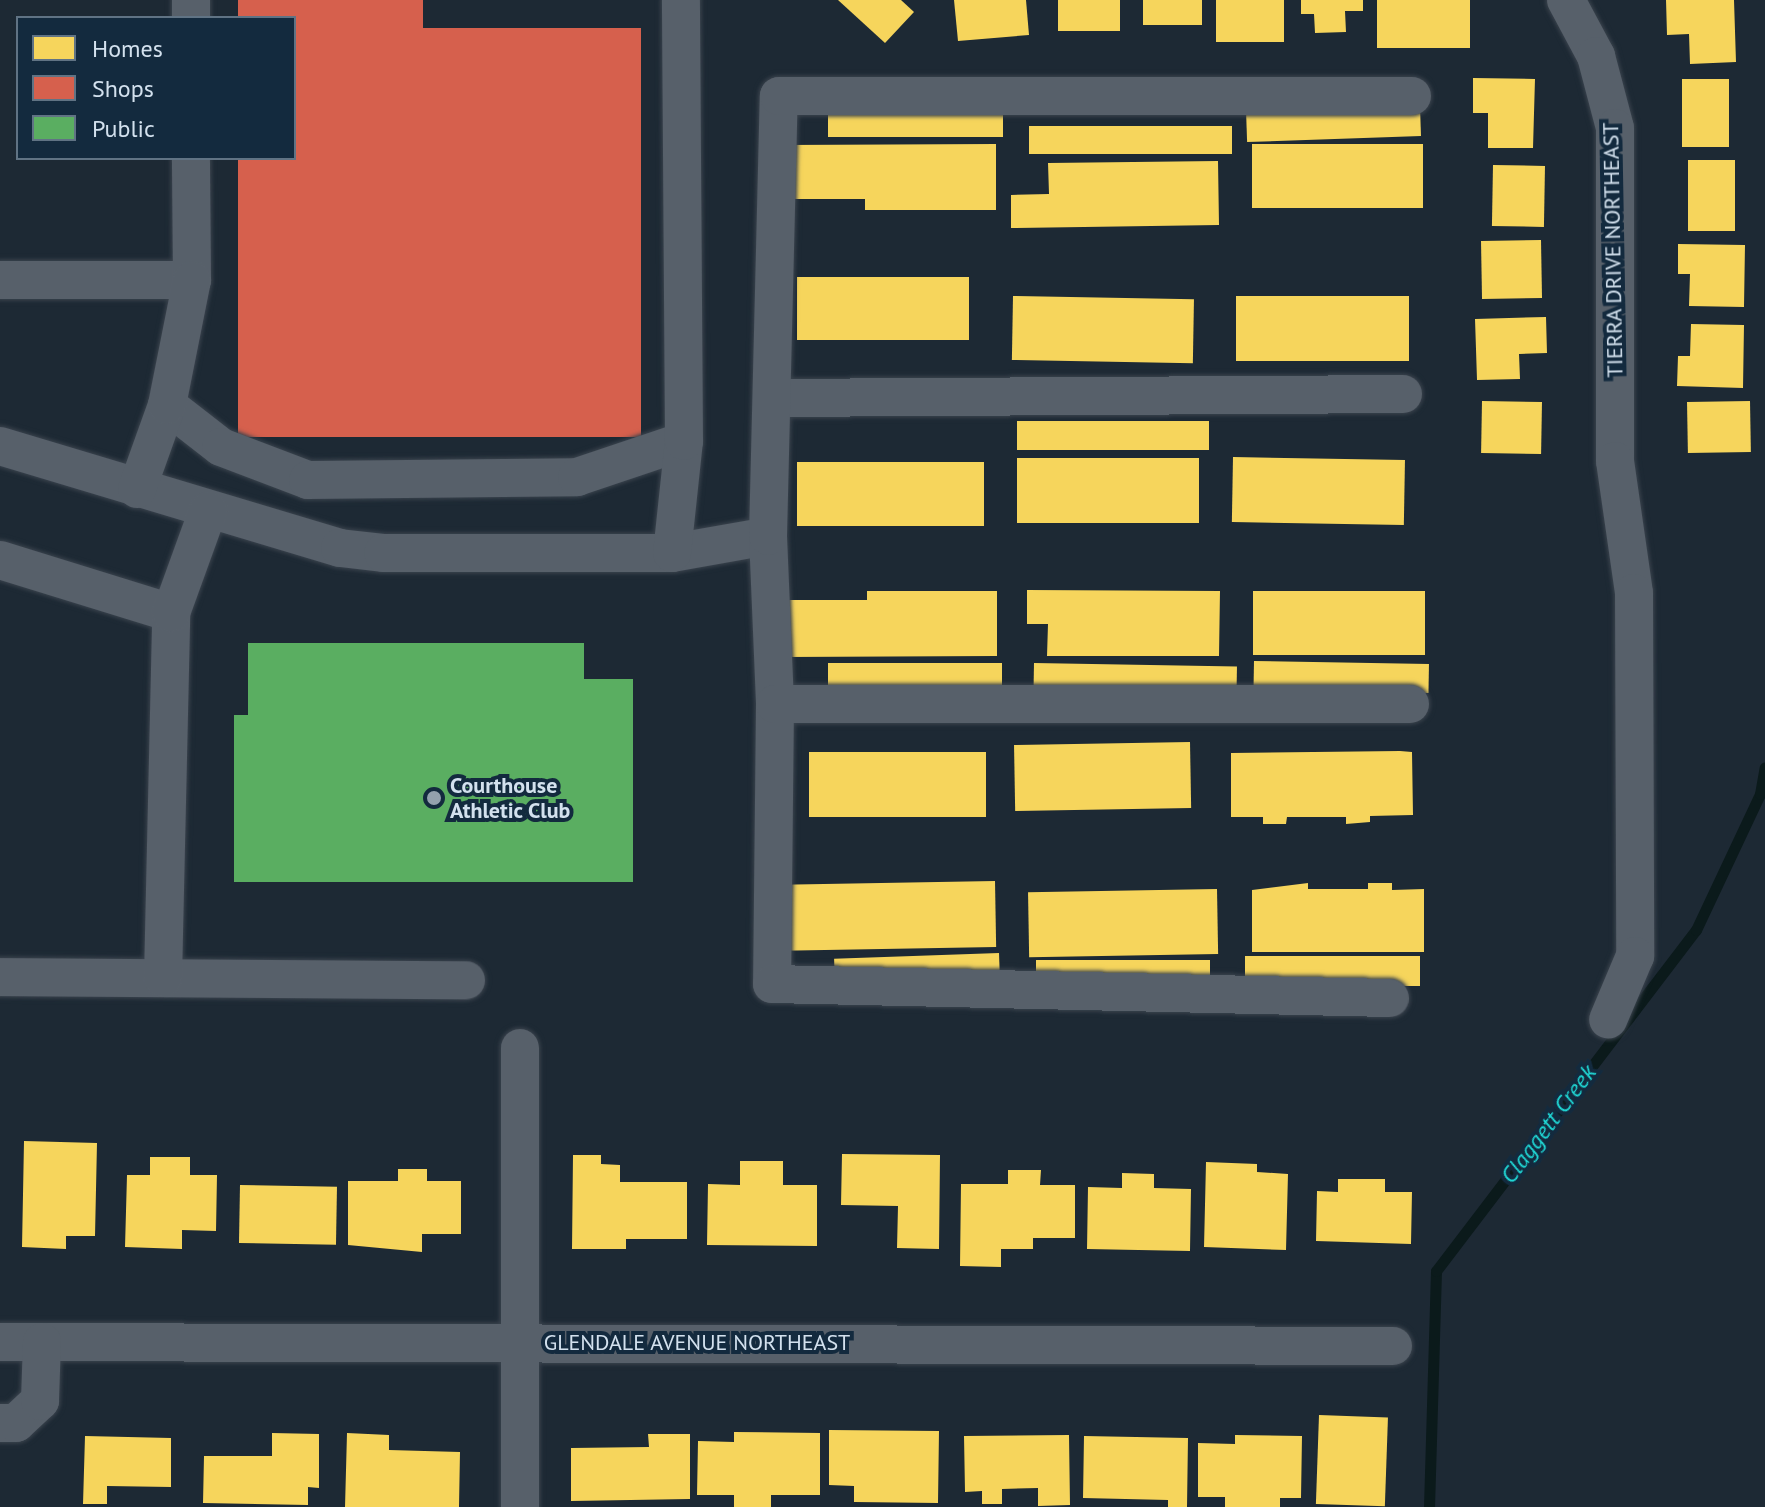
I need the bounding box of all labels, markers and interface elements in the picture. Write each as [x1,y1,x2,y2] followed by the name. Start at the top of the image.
[16,16,296,160] legend
[92,33,163,64] text: Homes
[92,73,154,104] text: Shops
[92,113,155,144] text: Public
[1598,122,1628,378] street label: TIERRA DRIVE NORTHEAST
[450,772,571,824] place label: Courthouse Athletic Club
[425,789,443,807] marker: Courthouse Athletic Club
[1494,1059,1602,1189] water label: Claggett Creek
[543,1330,851,1356] street label: GLENDALE AVENUE NORTHEAST

